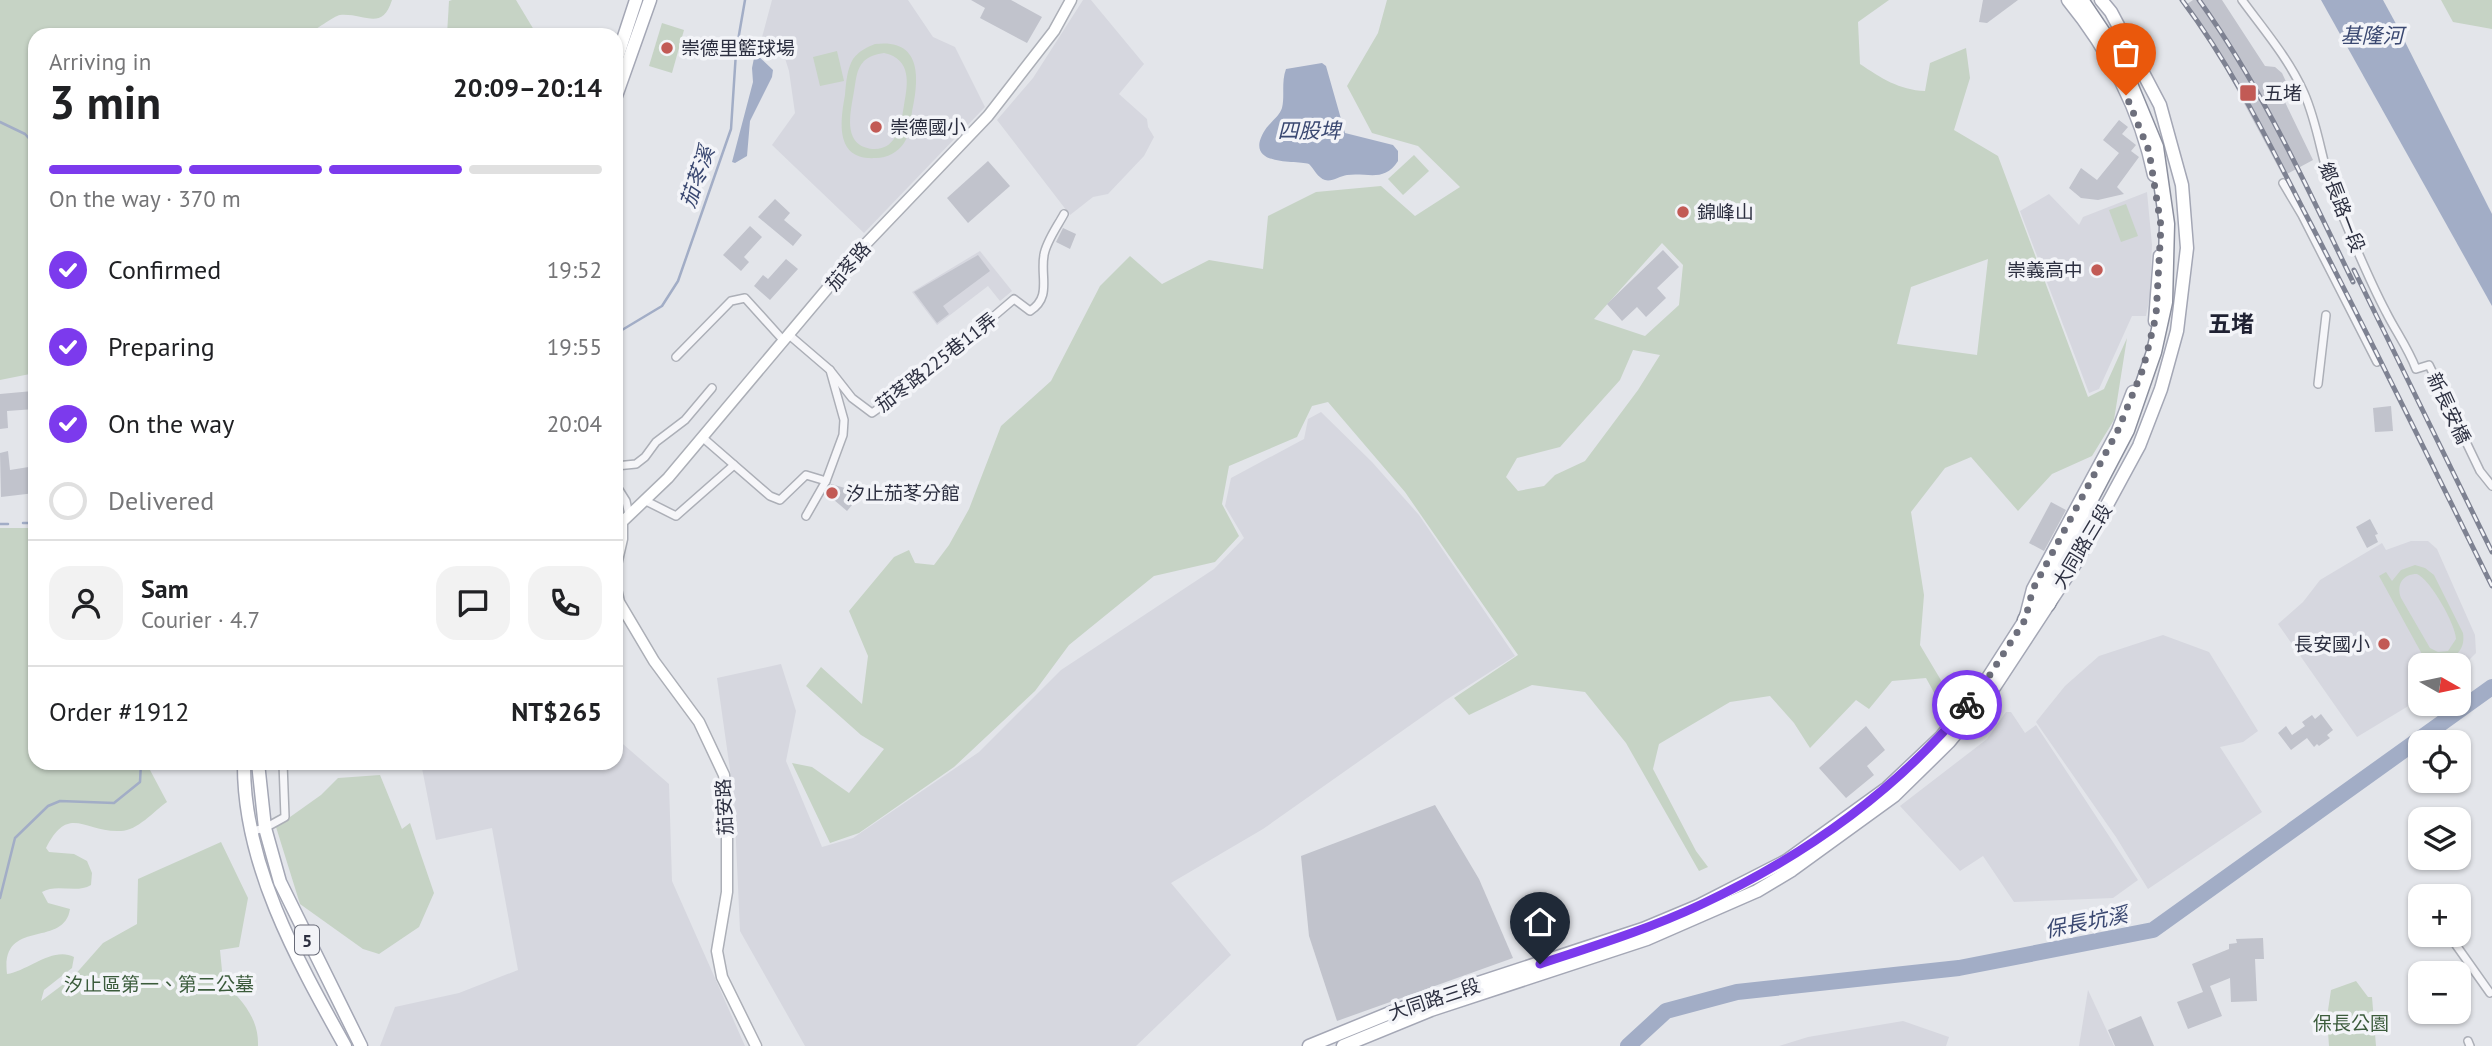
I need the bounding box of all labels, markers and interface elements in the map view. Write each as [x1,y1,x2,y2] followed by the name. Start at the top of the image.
[2341,22,2407,49] water label: 基隆河
[2096,23,2156,95] pin
[2107,34,2145,72] icon: bag
[681,36,795,60] place label: 崇德里籃球場
[659,40,675,56] marker: 崇德里籃球場
[49,47,151,76] text: Arriving in
[453,71,602,104] text: 20:09–20:14
[49,72,161,132] text: 3 min
[2264,81,2302,105] place label: 五堵
[2238,83,2258,103] marker: 五堵
[890,115,966,139] place label: 崇德國小
[1278,117,1343,144] water label: 四股埤
[868,119,884,135] marker: 崇德國小
[674,140,721,211] water label: 茄苳溪
[2314,158,2370,256] street label: 鄉長路一段
[49,184,241,213] text: On the way · 370 m
[1697,200,1754,224] place label: 錦峰山
[1675,204,1691,220] marker: 錦峰山
[820,236,876,296] street label: 茄苳路
[49,251,87,289] icon: check
[108,253,221,286] text: Confirmed
[547,255,602,284] text: 19:52
[2007,258,2083,282] place label: 崇義高中
[2089,262,2105,278] marker: 崇義高中
[871,307,1001,417] street label: 茄苳路225巷11弄
[2208,309,2254,338] district label: 五堵
[49,328,87,366] icon: check
[108,330,215,363] text: Preparing
[547,332,602,361] text: 19:55
[2422,368,2476,448] street label: 新長安橋
[49,405,87,443] icon: check
[108,407,234,440] text: On the way
[547,409,602,438] text: 20:04
[846,481,960,505] place label: 汐止茄苳分館
[108,484,214,517] text: Delivered
[824,485,840,501] marker: 汐止茄苳分館
[2047,499,2117,593] street label: 大同路三段
[49,566,123,640] button: person
[436,566,510,640] button: chat
[528,566,602,640] button: phone
[141,572,189,605] text: Sam
[141,605,260,634] text: Courier · 4.7
[2294,632,2370,656] place label: 長安國小
[2376,636,2392,652] marker: 長安國小
[2408,653,2471,716] north arrow
[2408,653,2471,1024] map controls
[1932,670,2002,740] courier
[1948,686,1986,724] icon: bike
[49,695,189,728] text: Order #1912
[511,695,602,728] text: NT$265
[2408,730,2471,793] button: locate
[711,778,737,836] street label: 茄安路
[2408,807,2471,870] button: layers
[2408,884,2471,947] button: +
[1510,892,1570,964] pin
[2042,900,2133,943] water label: 保長坑溪
[1521,903,1559,941] icon: home
[295,925,319,954] road number: 5
[2408,961,2471,1024] button: −
[64,972,254,996] park label: 汐止區第一、第二公墓
[1385,973,1483,1025] street label: 大同路三段
[2313,1011,2389,1035] park label: 保長公園

